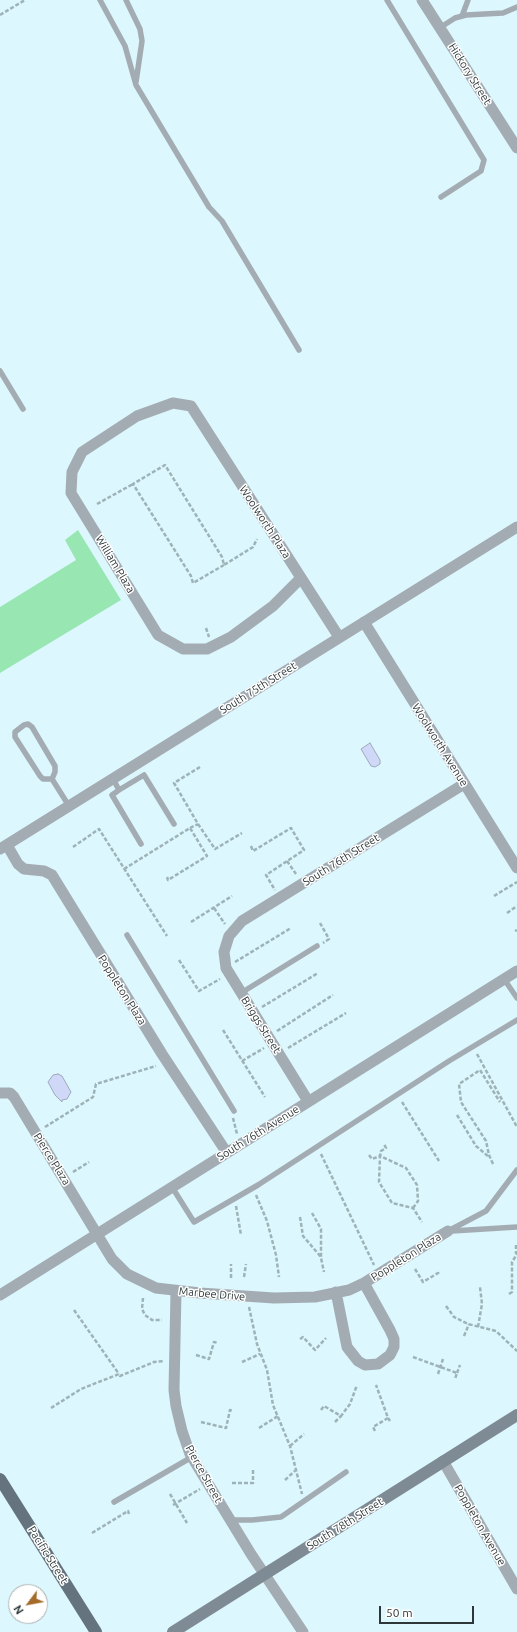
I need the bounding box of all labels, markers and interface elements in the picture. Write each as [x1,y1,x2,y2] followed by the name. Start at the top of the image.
[446,41,494,107] street label: Hickory Street
[237,483,293,561] street label: Woolworth Plaza
[93,533,137,595] street label: William Plaza
[217,659,299,717] street label: South 75th Street
[409,701,471,789] street label: Woolworth Avenue
[300,831,382,889] street label: South 76th Street
[95,953,149,1027] street label: Poppleton Plaza
[238,994,284,1056] street label: Briggs Street
[215,1102,301,1164] street label: South 76th Avenue
[31,1130,73,1188] street label: Pierce Plaza
[369,1230,443,1284] street label: Poppleton Plaza
[178,1285,246,1303] street label: Marbee Drive
[183,1443,225,1505] street label: Pierce Street
[451,1482,509,1568] street label: Poppleton Avenue
[304,1495,386,1553] street label: South 78th Street
[25,1524,71,1586] street label: Pacific Street
[8,1584,48,1624] north arrow
[381,1598,476,1624] scale bar
[11,1603,26,1616] text: N
[386,1606,413,1619] text: 50 m

